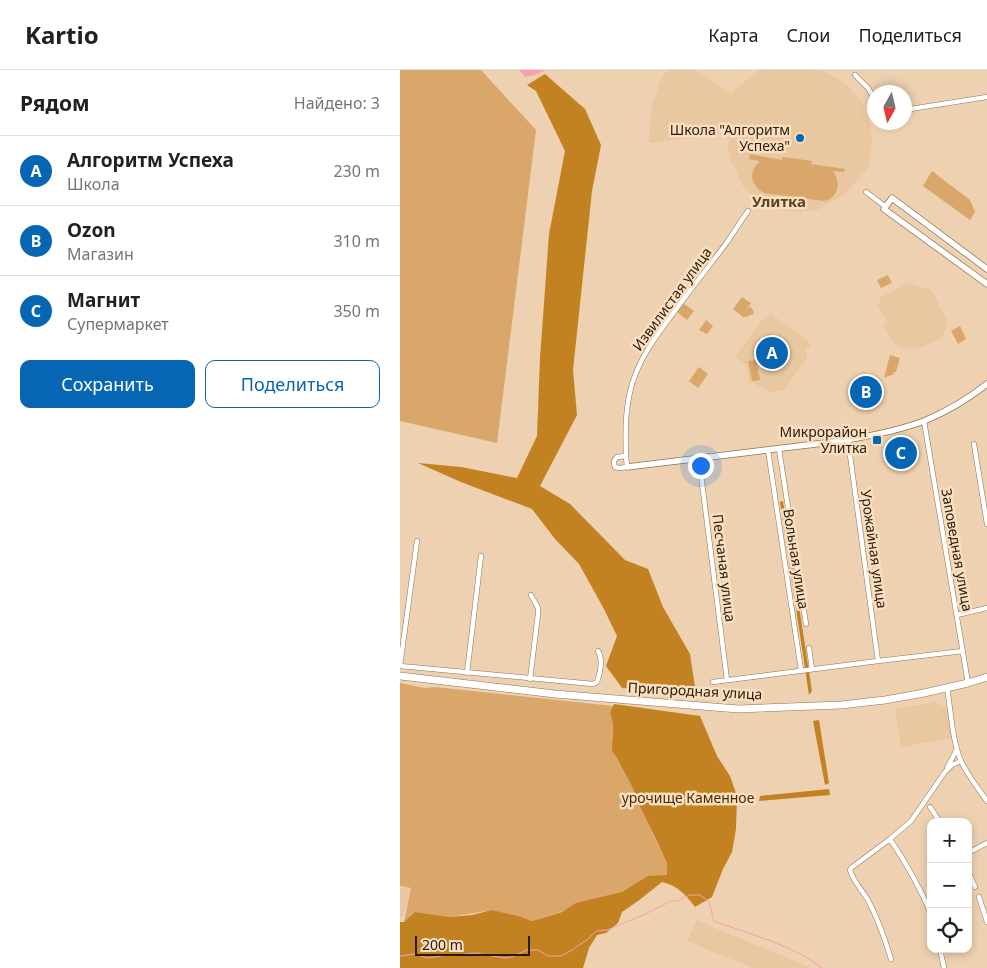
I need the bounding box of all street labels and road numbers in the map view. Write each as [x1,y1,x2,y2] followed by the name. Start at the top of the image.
[628,243,716,354] street label: Извилистая улица
[937,487,978,613] street label: Заповедная улица
[857,488,892,609] street label: Урожайная улица
[779,508,814,610] street label: Вольная улица
[708,513,741,623] street label: Песчаная улица
[627,677,763,704] street label: Пригородная улица

